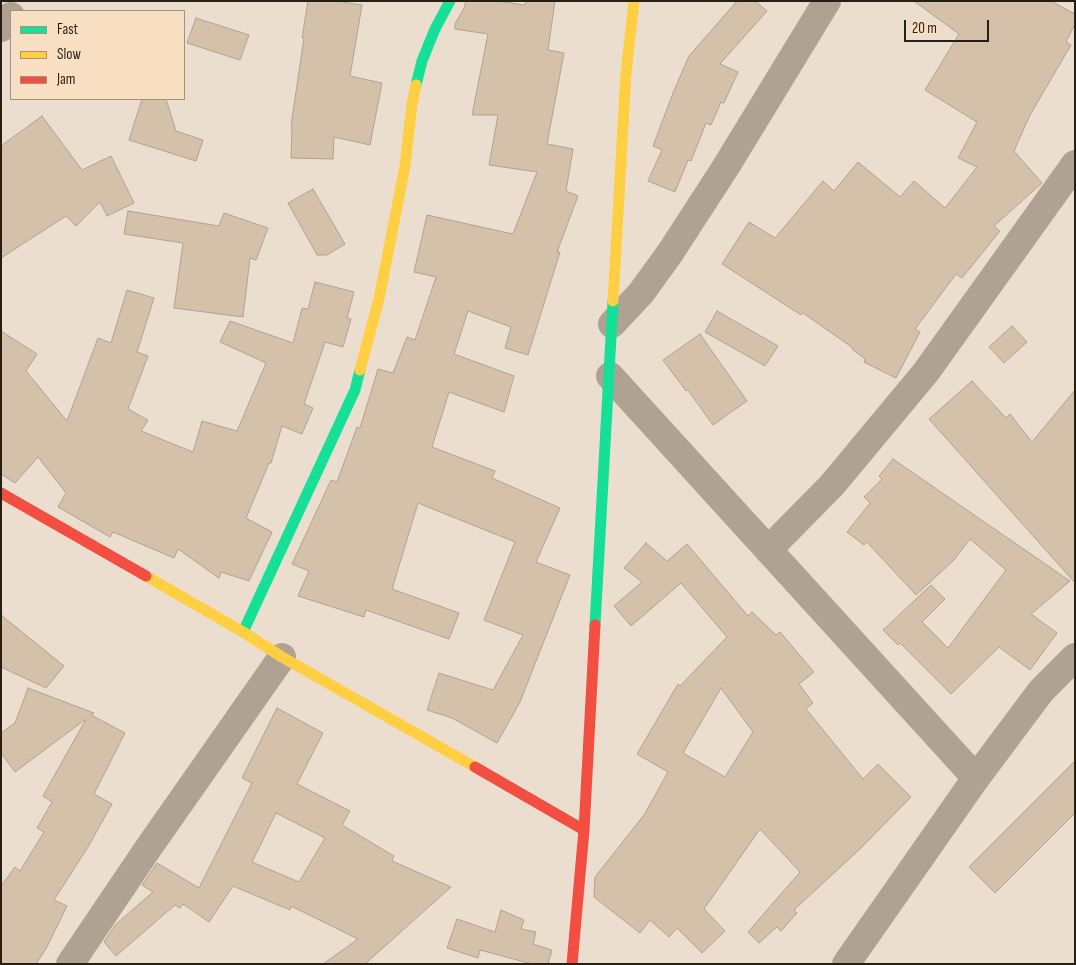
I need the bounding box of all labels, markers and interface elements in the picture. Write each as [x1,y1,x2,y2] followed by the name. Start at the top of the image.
[10,10,185,100] legend
[906,10,991,42] scale bar
[912,19,937,38] text: 20 m
[57,20,78,39] text: Fast
[57,45,81,64] text: Slow
[57,70,75,89] text: Jam

